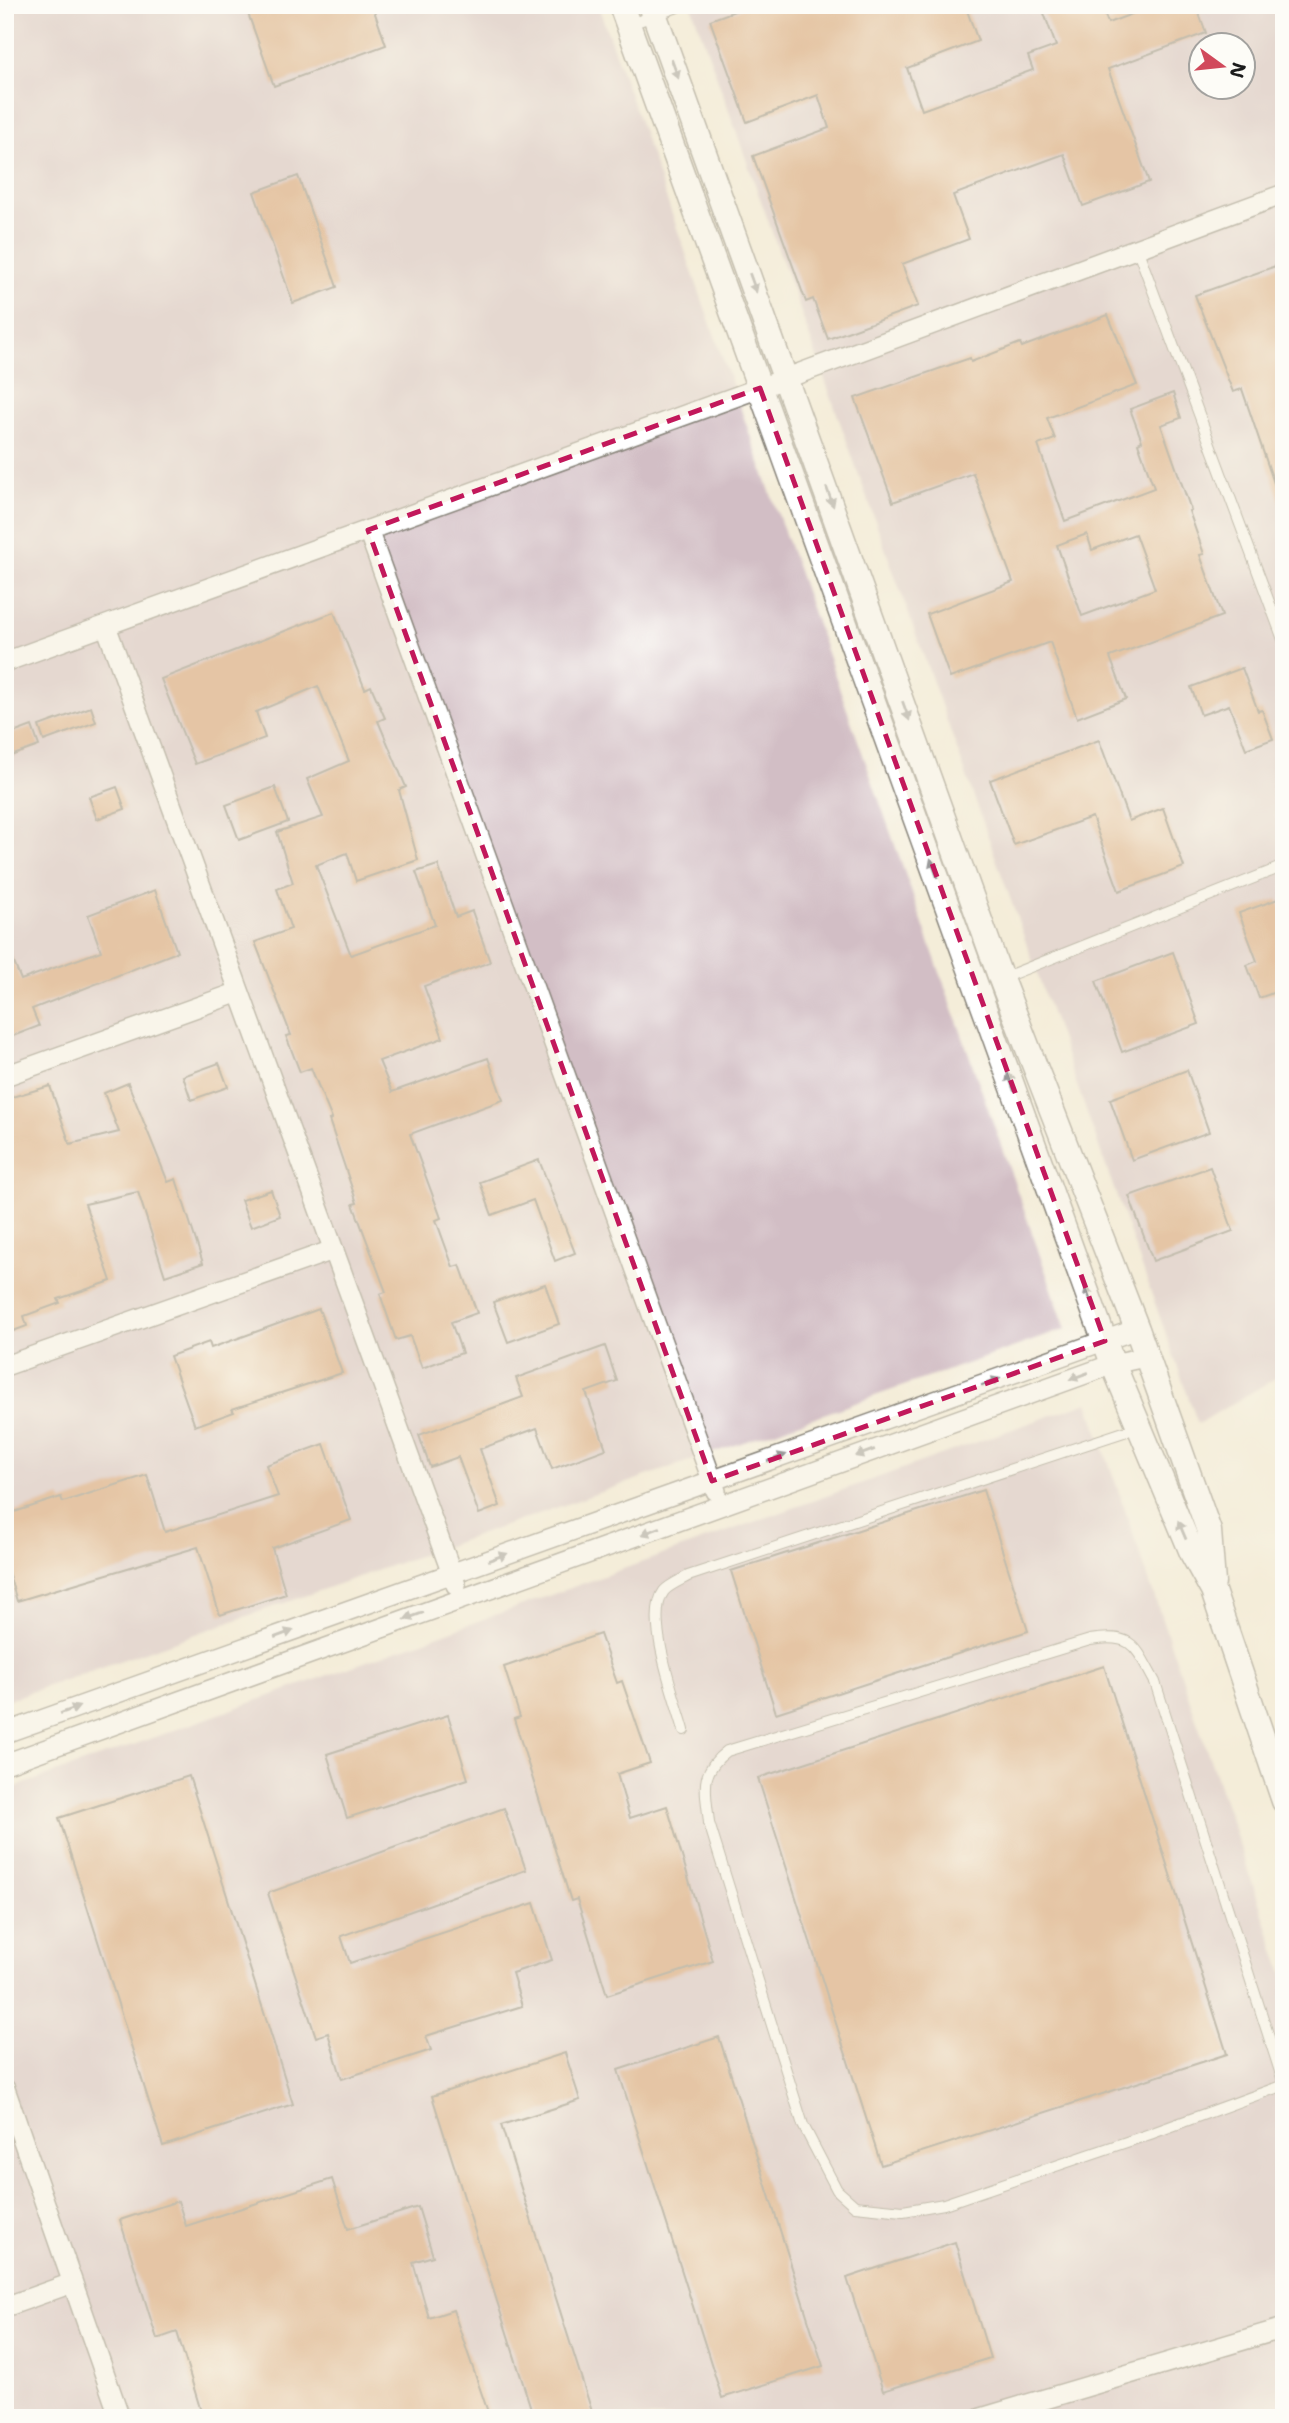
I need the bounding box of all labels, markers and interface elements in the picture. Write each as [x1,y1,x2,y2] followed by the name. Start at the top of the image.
[1188,32,1258,102] north arrow
[670,59,681,80] one-way arrow
[1224,60,1252,81] text: N
[748,272,759,293] one-way arrow
[824,487,835,508] one-way arrow
[901,701,912,722] one-way arrow
[928,858,939,879] one-way arrow
[1005,1072,1016,1093] one-way arrow
[1083,1285,1094,1306] one-way arrow
[1069,1371,1090,1382] one-way arrow
[981,1376,1002,1387] one-way arrow
[855,1448,876,1459] one-way arrow
[766,1452,787,1463] one-way arrow
[1176,1520,1188,1540] one-way arrow
[641,1525,662,1536] one-way arrow
[488,1551,509,1562] one-way arrow
[404,1611,425,1622] one-way arrow
[273,1628,294,1639] one-way arrow
[59,1704,80,1715] one-way arrow

